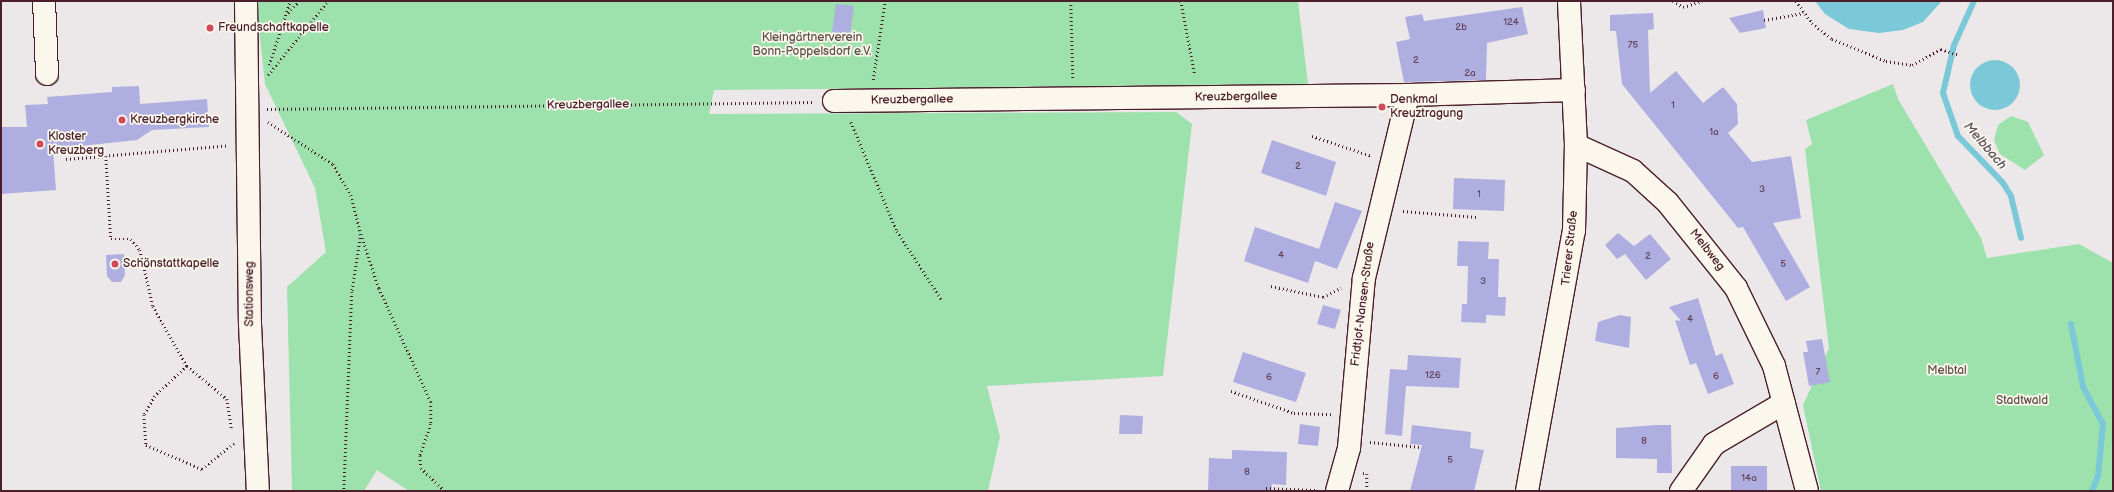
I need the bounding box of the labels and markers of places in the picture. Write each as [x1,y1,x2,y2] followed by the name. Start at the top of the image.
[218,21,329,35] place label: Freundschaftkapelle
[205,23,215,33] marker: Freundschaftkapelle
[1390,93,1463,121] place label: Denkmal Kreuztragung
[1377,102,1387,112] marker: Denkmal Kreuztragung
[130,113,219,127] place label: Kreuzbergkirche
[117,115,127,125] marker: Kreuzbergkirche
[48,130,104,158] place label: Kloster Kreuzberg
[35,139,45,149] marker: Kloster Kreuzberg
[123,257,219,271] place label: Schönstattkapelle
[110,259,120,269] marker: Schönstattkapelle

